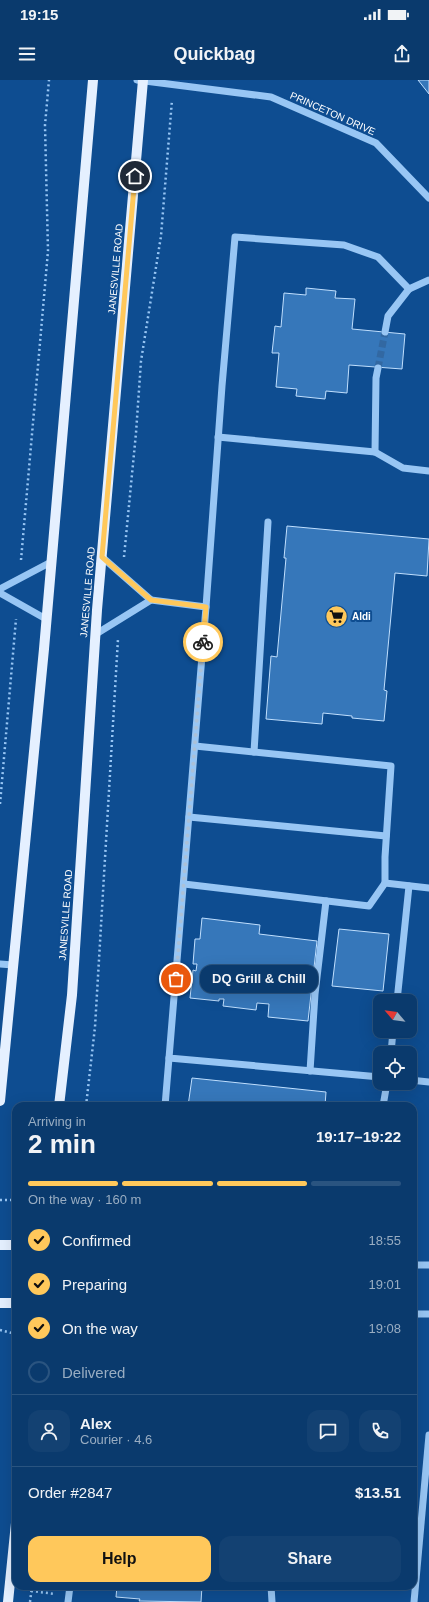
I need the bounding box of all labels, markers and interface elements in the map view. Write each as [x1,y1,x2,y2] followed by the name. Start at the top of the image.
[20,6,58,23] text: 19:15
[16,43,38,65] icon: menu
[391,43,413,65] icon: share
[173,44,256,64] text: Quickbag
[289,90,377,137] street label: PRINCETON DRIVE
[118,159,152,193] pin
[124,165,146,187] icon: home
[106,223,125,315] street label: JANESVILLE ROAD
[78,546,97,638] street label: JANESVILLE ROAD
[323,603,349,629] supermarket icon: Aldi
[352,611,371,622] place label: Aldi
[183,622,223,662] courier
[192,631,214,653] icon: bike
[57,869,74,961] street label: JANESVILLE ROAD
[159,962,193,996] pin
[200,965,318,993] callout: DQ Grill & Chill
[165,968,187,990] icon: bag
[212,971,306,986] text: DQ Grill & Chill
[373,994,417,1038] north arrow
[373,994,417,1090] map controls
[373,1046,417,1090] button: locate
[28,1114,86,1129] text: Arriving in
[316,1128,401,1145] text: 19:17–19:22
[28,1129,96,1159] text: 2 min
[28,1192,141,1207] text: On the way · 160 m
[28,1229,50,1251] icon: check
[62,1232,131,1249] text: Confirmed
[368,1233,401,1248] text: 18:55
[28,1273,50,1295] icon: check
[62,1276,127,1293] text: Preparing
[368,1277,401,1292] text: 19:01
[28,1317,50,1339] icon: check
[62,1320,138,1337] text: On the way
[368,1321,401,1336] text: 19:08
[62,1364,125,1381] text: Delivered
[28,1410,70,1452] button: person
[307,1410,349,1452] button: chat
[359,1410,401,1452] button: phone
[80,1415,112,1432] text: Alex
[80,1432,152,1447] text: Courier · 4.6
[28,1484,112,1501] text: Order #2847
[355,1484,401,1501] text: $13.51
[28,1536,211,1582] button: Help
[219,1536,401,1582] button: Share

